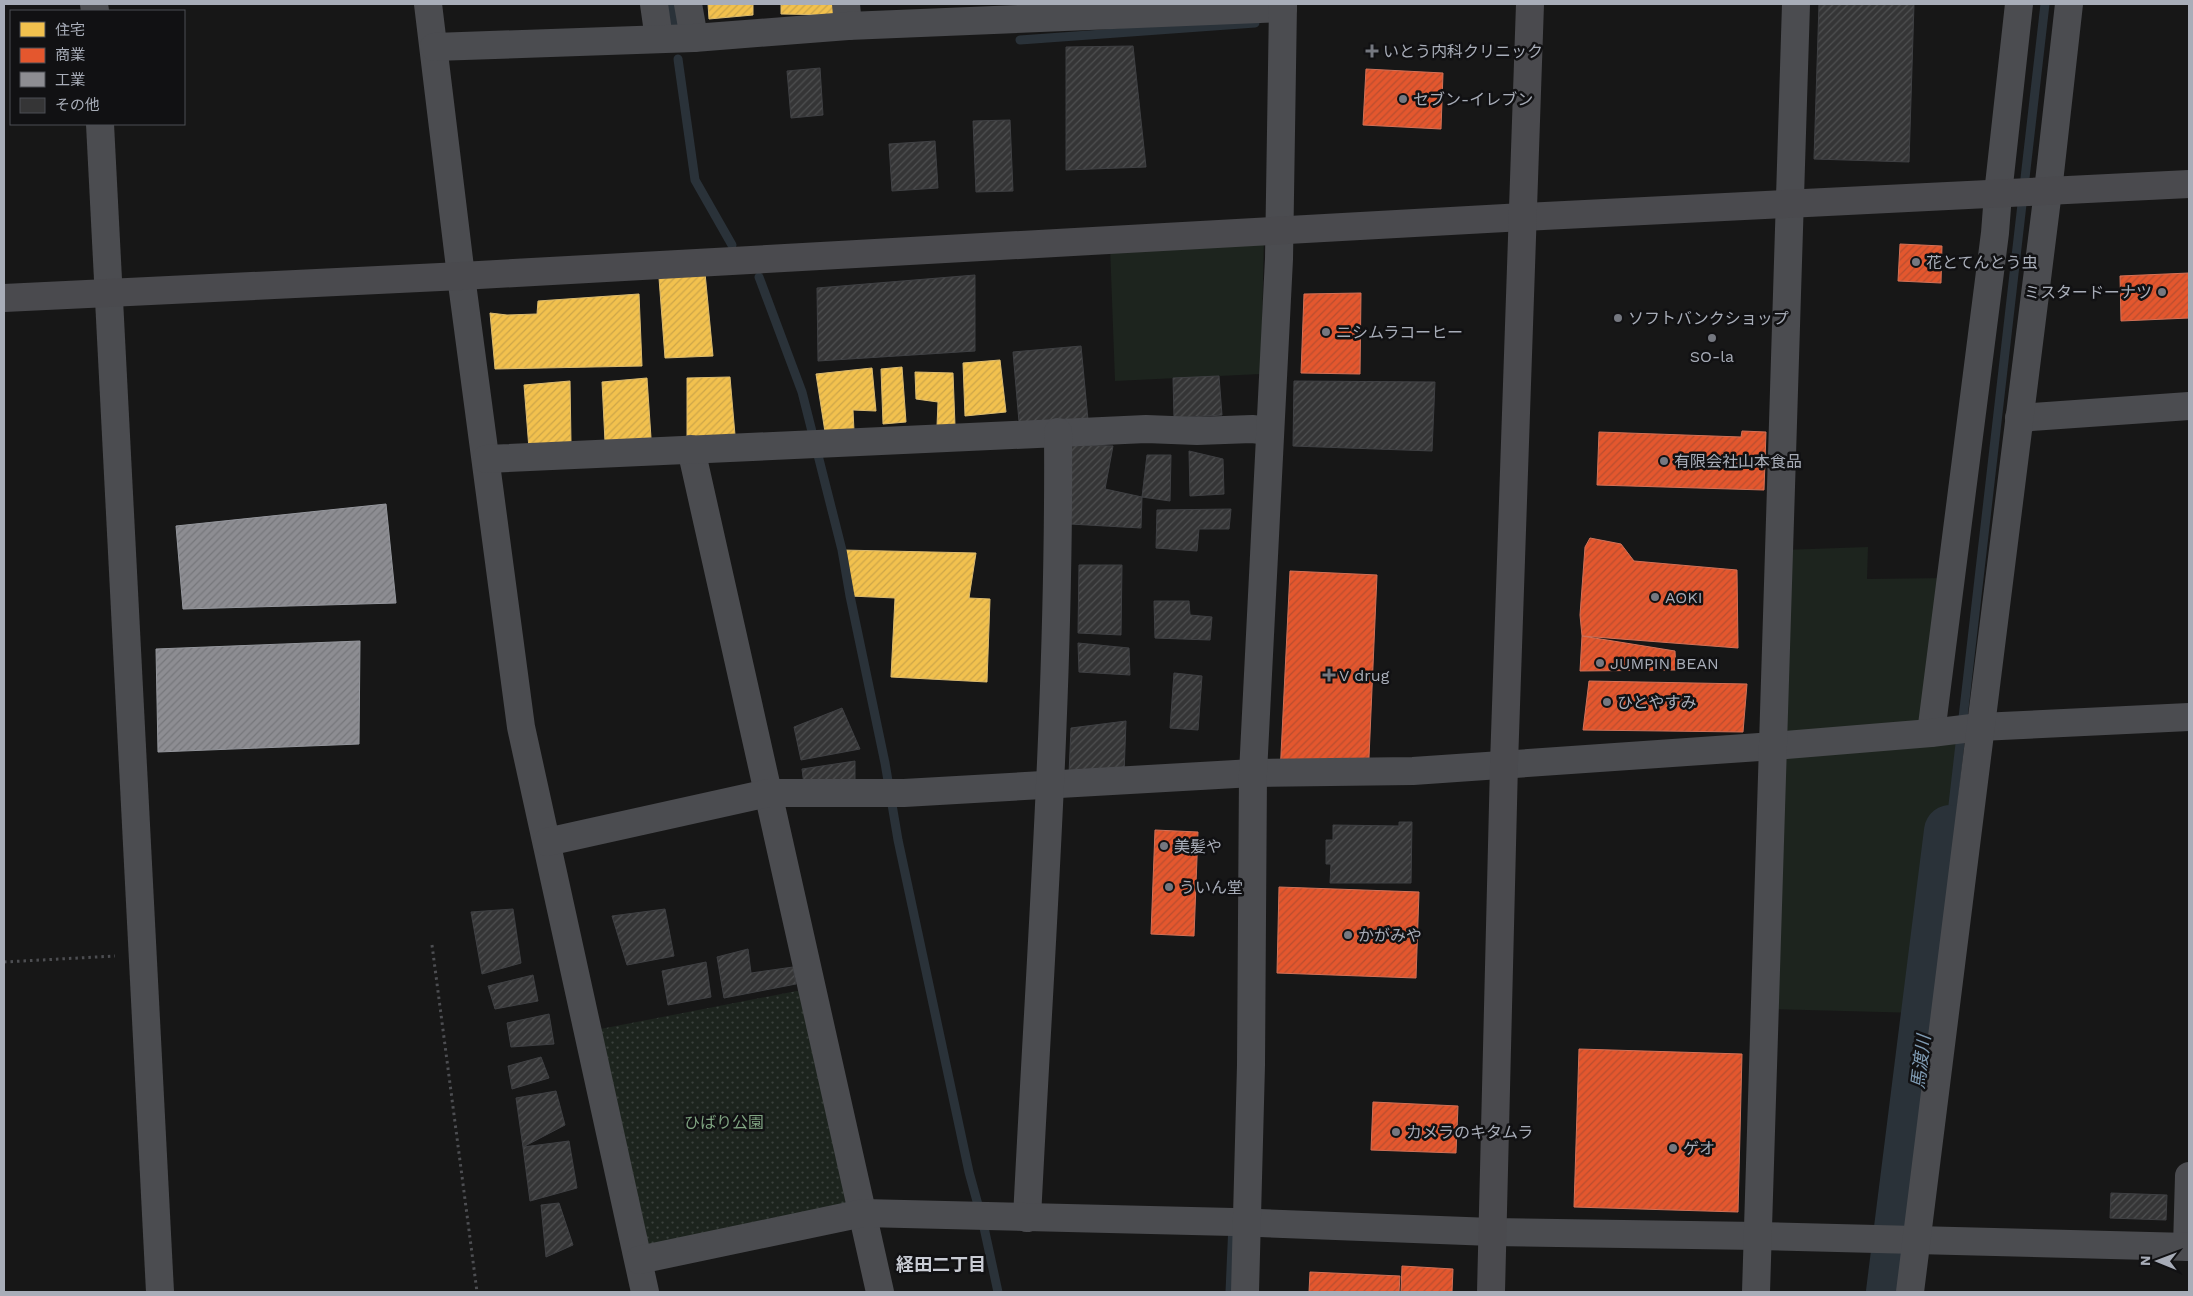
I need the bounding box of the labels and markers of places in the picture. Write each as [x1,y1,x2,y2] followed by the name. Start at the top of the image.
[1383,42,1543,61] place label: いとう内科クリニック
[1365,44,1379,58] marker: いとう内科クリニック
[1413,90,1533,109] place label: セブン-イレブン
[1397,93,1409,105] marker: セブン-イレブン
[1926,253,2038,272] place label: 花とてんとう虫
[1910,256,1922,268] marker: 花とてんとう虫
[2024,283,2152,302] place label: ミスタードーナツ
[2156,286,2168,298] marker: ミスタードーナツ
[1628,309,1789,328] place label: ソフトバンクショップ
[1612,312,1624,324] marker: ソフトバンクショップ
[1336,323,1463,342] place label: ニシムラコーヒー
[1320,326,1332,338] marker: ニシムラコーヒー
[1706,332,1718,344] marker: SO-la
[1690,347,1734,366] place label: SO-la
[1674,452,1802,471] place label: 有限会社山本食品
[1658,455,1670,467] marker: 有限会社山本食品
[1665,588,1702,607] place label: AOKI
[1649,591,1661,603] marker: AOKI
[1610,654,1719,673] place label: JUMPIN BEAN
[1594,657,1606,669] marker: JUMPIN BEAN
[1339,666,1390,685] place label: V drug
[1323,669,1335,681] marker: V drug
[1617,693,1697,712] place label: ひとやすみ
[1601,696,1613,708] marker: ひとやすみ
[1174,837,1222,856] place label: 美髪や
[1158,840,1170,852] marker: 美髪や
[1179,878,1243,897] place label: ういん堂
[1163,881,1175,893] marker: ういん堂
[1358,926,1422,945] place label: かがみや
[1342,929,1354,941] marker: かがみや
[1406,1123,1533,1142] place label: カメラのキタムラ
[1390,1126,1402,1138] marker: カメラのキタムラ
[1683,1139,1715,1158] place label: ゲオ
[1667,1142,1679,1154] marker: ゲオ

